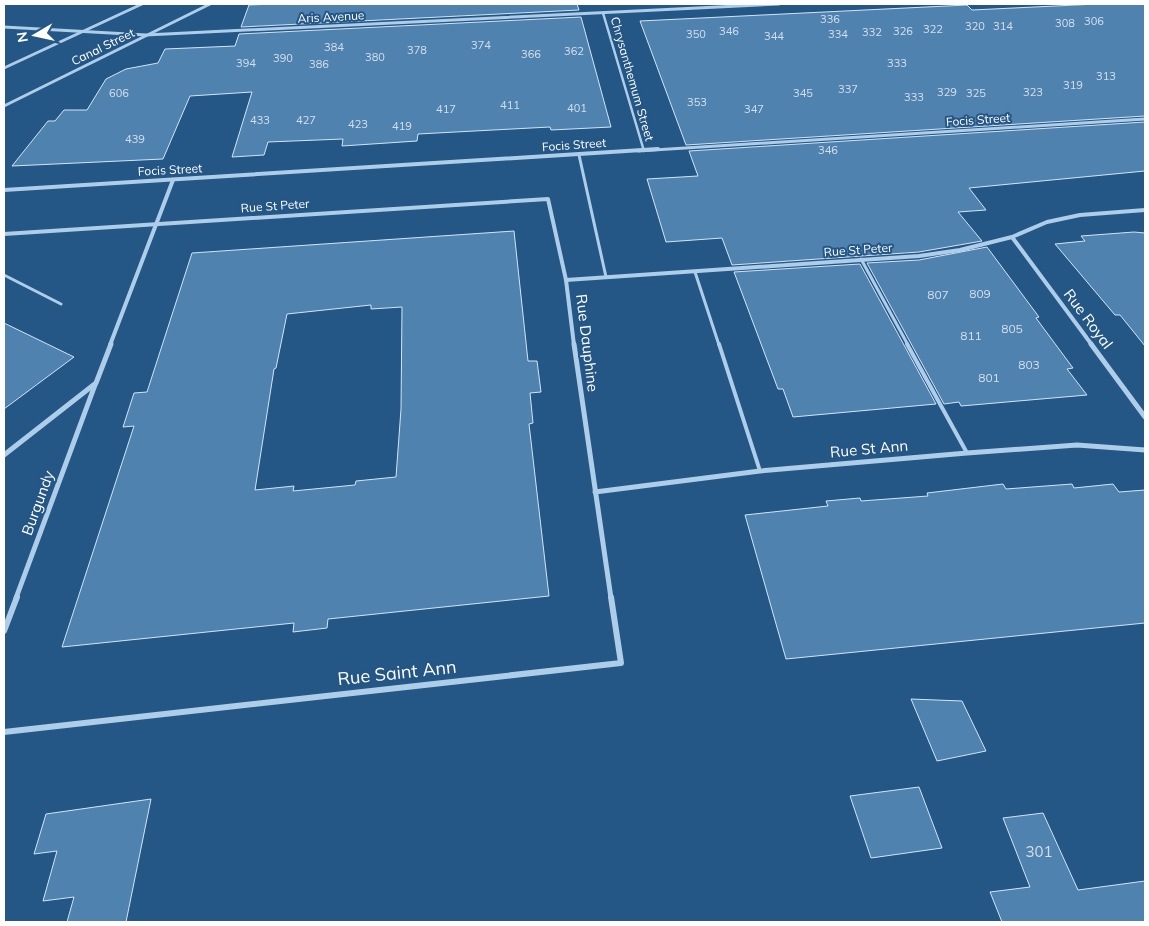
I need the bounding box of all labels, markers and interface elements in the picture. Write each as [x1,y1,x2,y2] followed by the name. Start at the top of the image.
[297,7,365,26] street label: Aris Avenue
[10,10,60,60] north arrow
[820,12,840,26] house number: 336
[1084,14,1104,28] house number: 306
[608,15,657,143] street label: Chrysanthemum Street
[1055,16,1075,30] house number: 308
[965,19,985,33] house number: 320
[993,19,1013,33] house number: 314
[923,22,943,36] house number: 322
[719,24,739,38] house number: 346
[893,24,913,38] house number: 326
[69,25,137,68] street label: Canal Street
[862,25,882,39] house number: 332
[686,27,706,41] house number: 350
[828,27,848,41] house number: 334
[764,29,784,43] house number: 344
[12,30,32,44] text: N
[471,38,491,52] house number: 374
[324,40,344,54] house number: 384
[407,43,427,57] house number: 378
[564,44,584,58] house number: 362
[521,47,541,61] house number: 366
[365,50,385,64] house number: 380
[273,51,293,65] house number: 390
[236,56,256,70] house number: 394
[887,56,907,70] house number: 333
[309,57,329,71] house number: 386
[1096,69,1116,83] house number: 313
[1063,78,1083,92] house number: 319
[838,82,858,96] house number: 337
[937,85,957,99] house number: 329
[1023,85,1043,99] house number: 323
[109,86,129,100] house number: 606
[793,86,813,100] house number: 345
[966,86,986,100] house number: 325
[904,90,924,104] house number: 333
[687,95,707,109] house number: 353
[500,98,520,112] house number: 411
[567,101,587,115] house number: 401
[436,102,456,116] house number: 417
[744,102,764,116] house number: 347
[945,110,1011,129] street label: Focis Street
[250,113,270,127] house number: 433
[296,113,316,127] house number: 427
[348,117,368,131] house number: 423
[392,119,412,133] house number: 419
[125,132,145,146] house number: 439
[541,135,607,154] street label: Focis Street
[818,143,838,157] house number: 346
[137,160,203,179] street label: Focis Street
[240,196,310,215] street label: Rue St Peter
[823,240,893,259] street label: Rue St Peter
[1060,285,1117,352] street label: Rue Royal
[969,286,991,301] house number: 809
[927,287,949,302] house number: 807
[572,293,603,393] street label: Rue Dauphine
[1001,321,1023,336] house number: 805
[960,328,982,343] house number: 811
[1018,357,1040,372] house number: 803
[978,370,1000,385] house number: 801
[829,436,909,461] street label: Rue St Ann
[17,468,58,538] street label: Burgundy
[336,655,458,690] street label: Rue Saint Ann
[1025,842,1053,861] house number: 301

